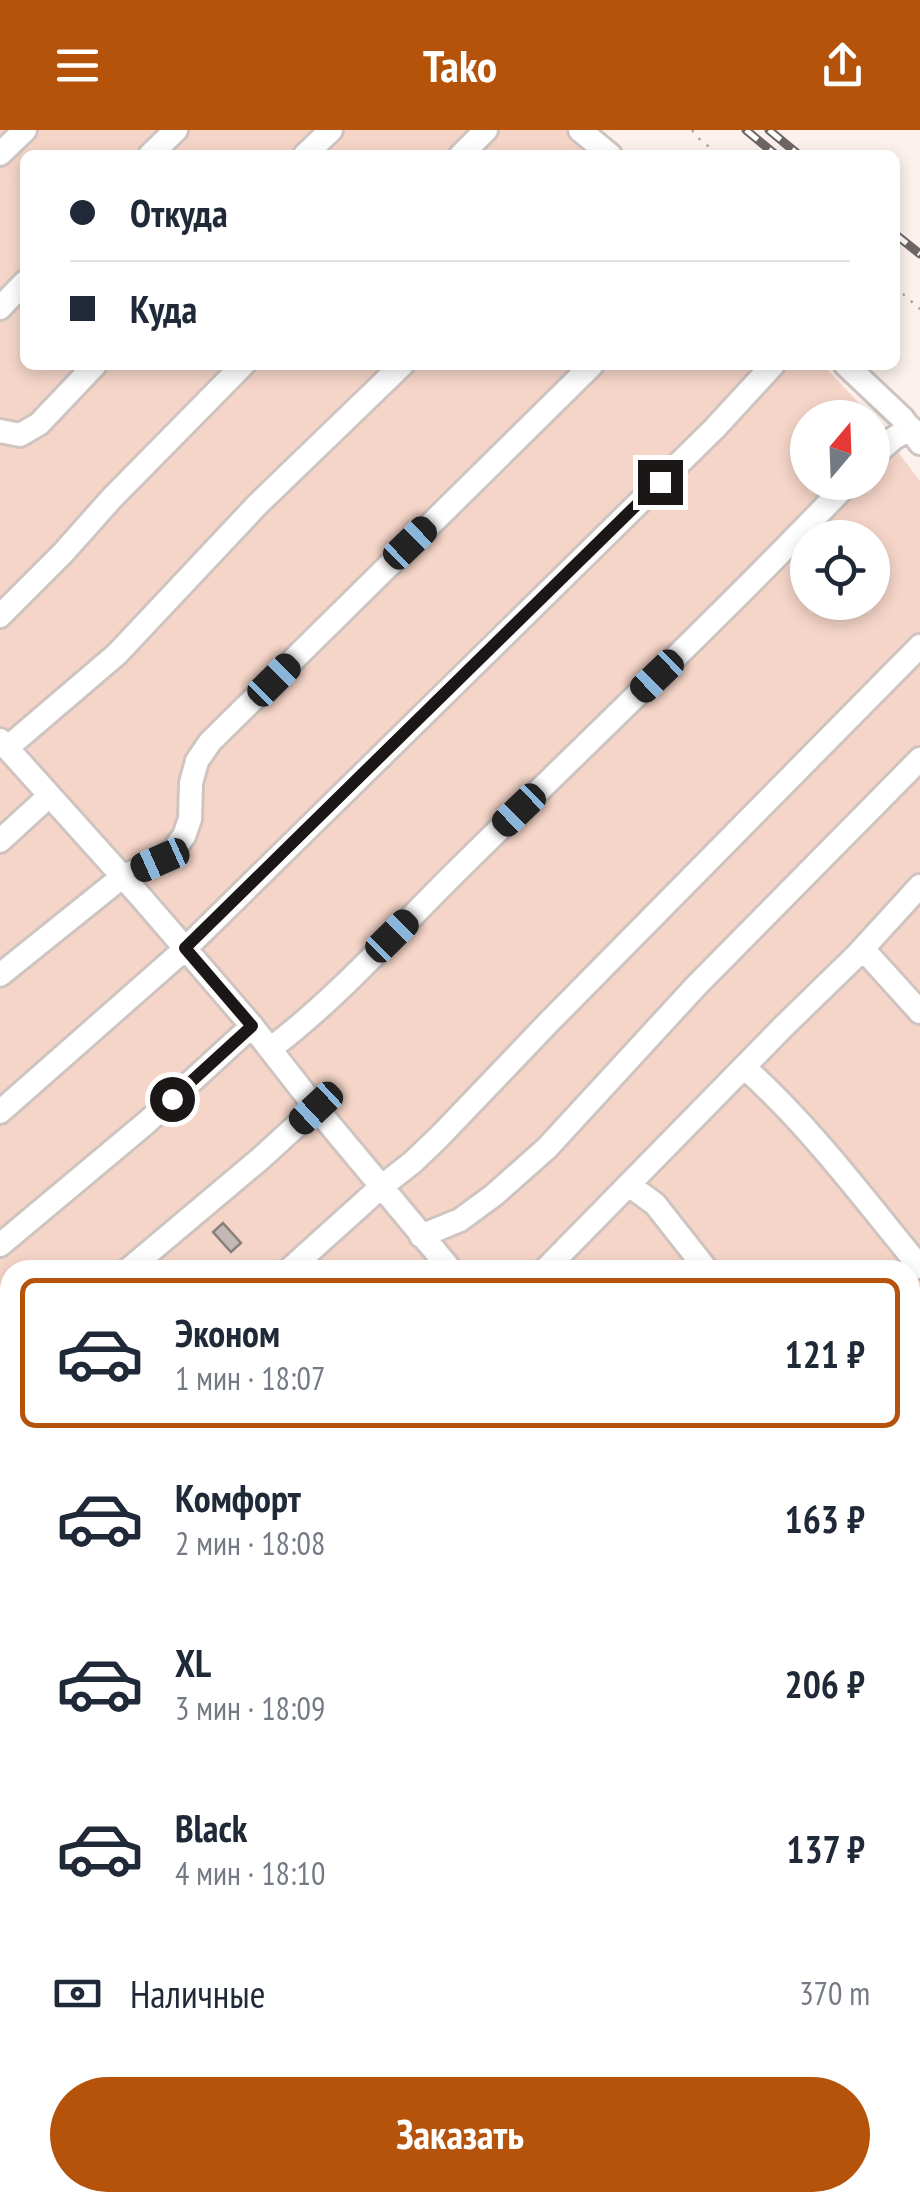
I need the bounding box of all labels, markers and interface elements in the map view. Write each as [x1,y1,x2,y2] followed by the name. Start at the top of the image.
[423,36,497,94] text: Tako
[50,38,105,93] icon: menu
[815,38,870,93] icon: share
[130,188,228,237] text: Откуда
[130,284,197,333] text: Куда
[790,400,890,500] north arrow
[790,400,890,620] map controls
[638,460,683,505] route end
[378,511,442,575] car
[790,520,890,620] button: locate
[625,644,689,708] car
[242,648,306,712] car
[487,778,551,842] car
[126,834,194,886] car
[360,904,424,968] car
[150,1077,195,1122] route start
[284,1077,348,1139] car
[55,1308,145,1398] icon: car
[175,1308,280,1357] text: Эконом
[785,1329,865,1378] text: 121 ₽
[175,1357,325,1399] text: 1 мин · 18:07
[55,1473,145,1563] icon: car
[175,1473,301,1522] text: Комфорт
[785,1494,865,1543] text: 163 ₽
[175,1522,325,1564] text: 2 мин · 18:08
[55,1638,145,1728] icon: car
[175,1638,211,1687] text: XL
[785,1659,865,1708] text: 206 ₽
[175,1687,325,1729] text: 3 мин · 18:09
[55,1803,145,1893] icon: car
[175,1803,248,1852] text: Black
[786,1824,865,1873] text: 137 ₽
[175,1852,325,1894] text: 4 мин · 18:10
[50,1966,105,2021] icon: cash
[130,1969,265,2018] text: Наличные
[799,1972,870,2014] text: 370 m
[50,2077,870,2192] button: Заказать

